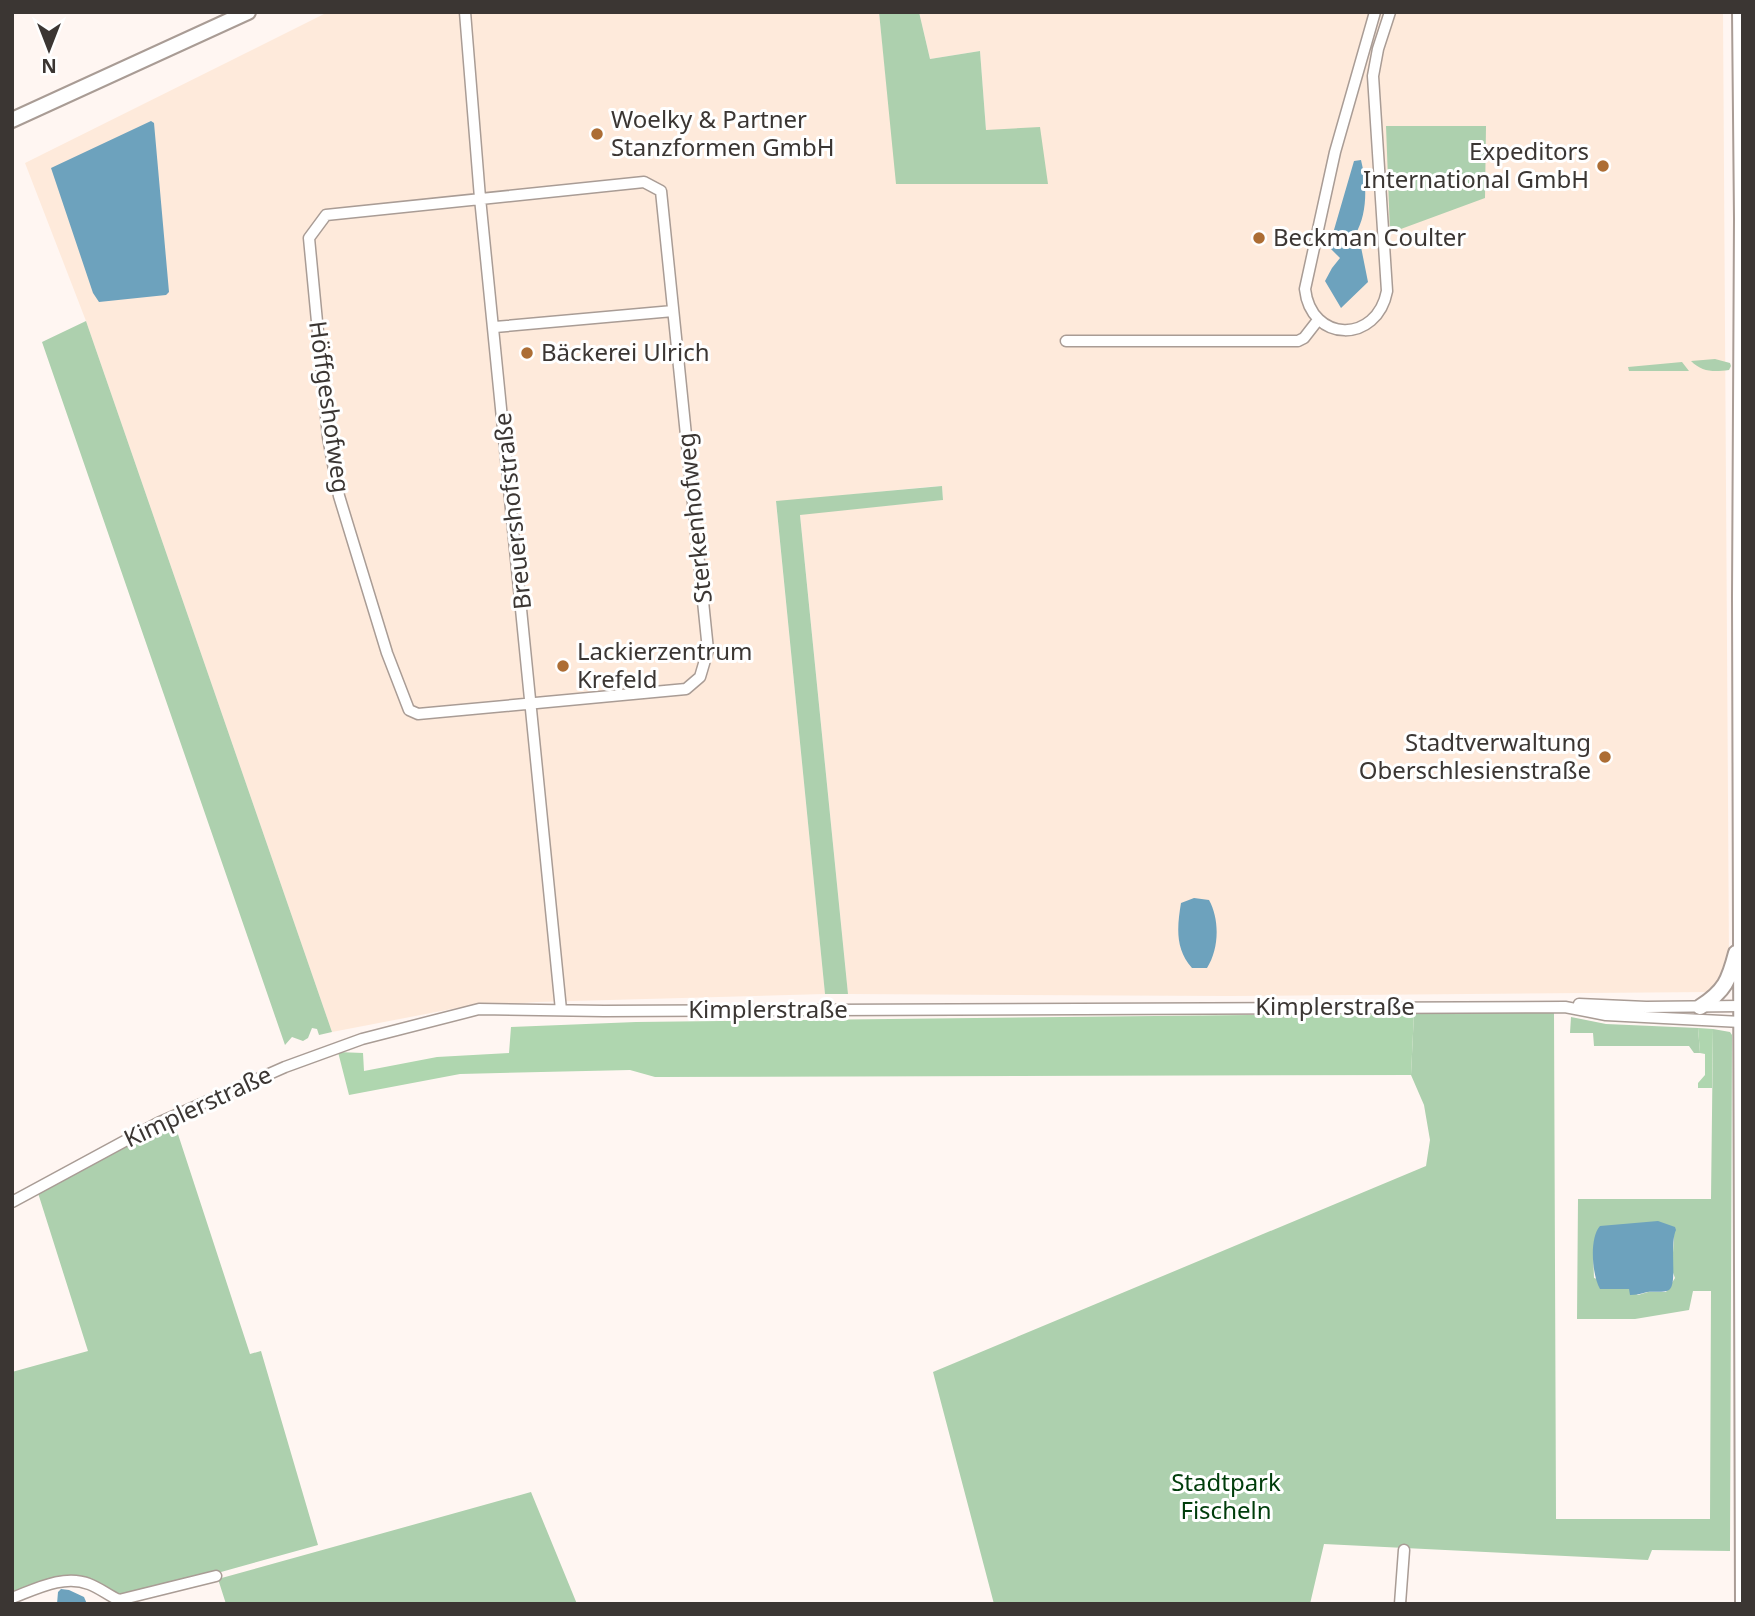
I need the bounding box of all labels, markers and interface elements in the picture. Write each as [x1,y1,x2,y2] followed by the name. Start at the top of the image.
[14,14,84,84] north arrow
[41,53,57,79] text: N
[611,102,835,163] place label: Woelky & Partner Stanzformen GmbH
[589,126,605,142] marker: Woelky & Partner Stanzformen GmbH
[1363,134,1589,195] place label: Expeditors International GmbH
[1595,158,1611,174] marker: Expeditors International GmbH
[1273,220,1466,253] place label: Beckman Coulter
[1251,230,1267,246] marker: Beckman Coulter
[302,319,359,495] street label: Höffgeshofweg
[541,335,710,368] place label: Bäckerei Ulrich
[519,345,535,361] marker: Bäckerei Ulrich
[485,411,538,611] street label: Breuershofstraße
[668,431,719,605] street label: Sterkenhofweg
[577,634,753,695] place label: Lackierzentrum Krefeld
[555,658,571,674] marker: Lackierzentrum Krefeld
[1359,725,1591,786] place label: Stadtverwaltung Oberschlesienstraße
[1597,749,1613,765] marker: Stadtverwaltung Oberschlesienstraße
[1255,989,1415,1022] street label: Kimplerstraße
[688,992,848,1025] street label: Kimplerstraße
[118,1057,277,1154] street label: Kimplerstraße
[1171,1465,1281,1526] park label: Stadtpark Fischeln

